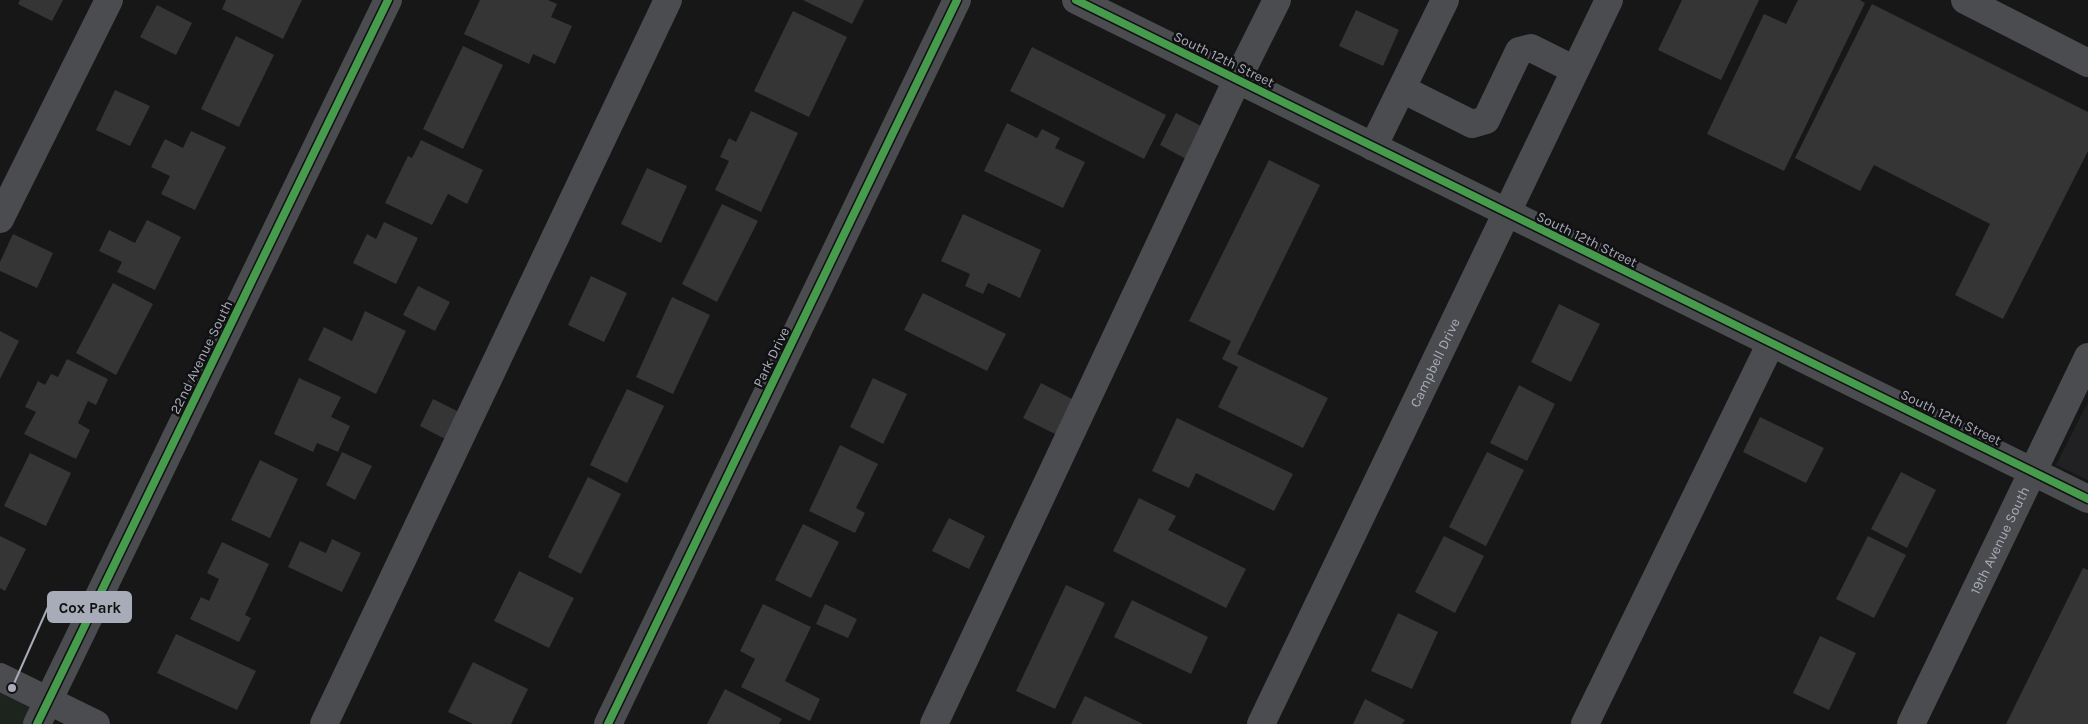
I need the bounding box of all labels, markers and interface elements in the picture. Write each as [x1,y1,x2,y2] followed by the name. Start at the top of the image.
[1171,28,1277,91] street label: South 12th Street
[1534,208,1640,271] street label: South 12th Street
[167,298,236,417] street label: 22nd Avenue South
[1406,315,1464,410] street label: Campbell Drive
[750,325,793,390] street label: Park Drive
[1898,386,2004,449] street label: South 12th Street
[1967,484,2033,597] street label: 19th Avenue South
[48,592,131,622] callout: Cox Park
[59,599,121,617] text: Cox Park

